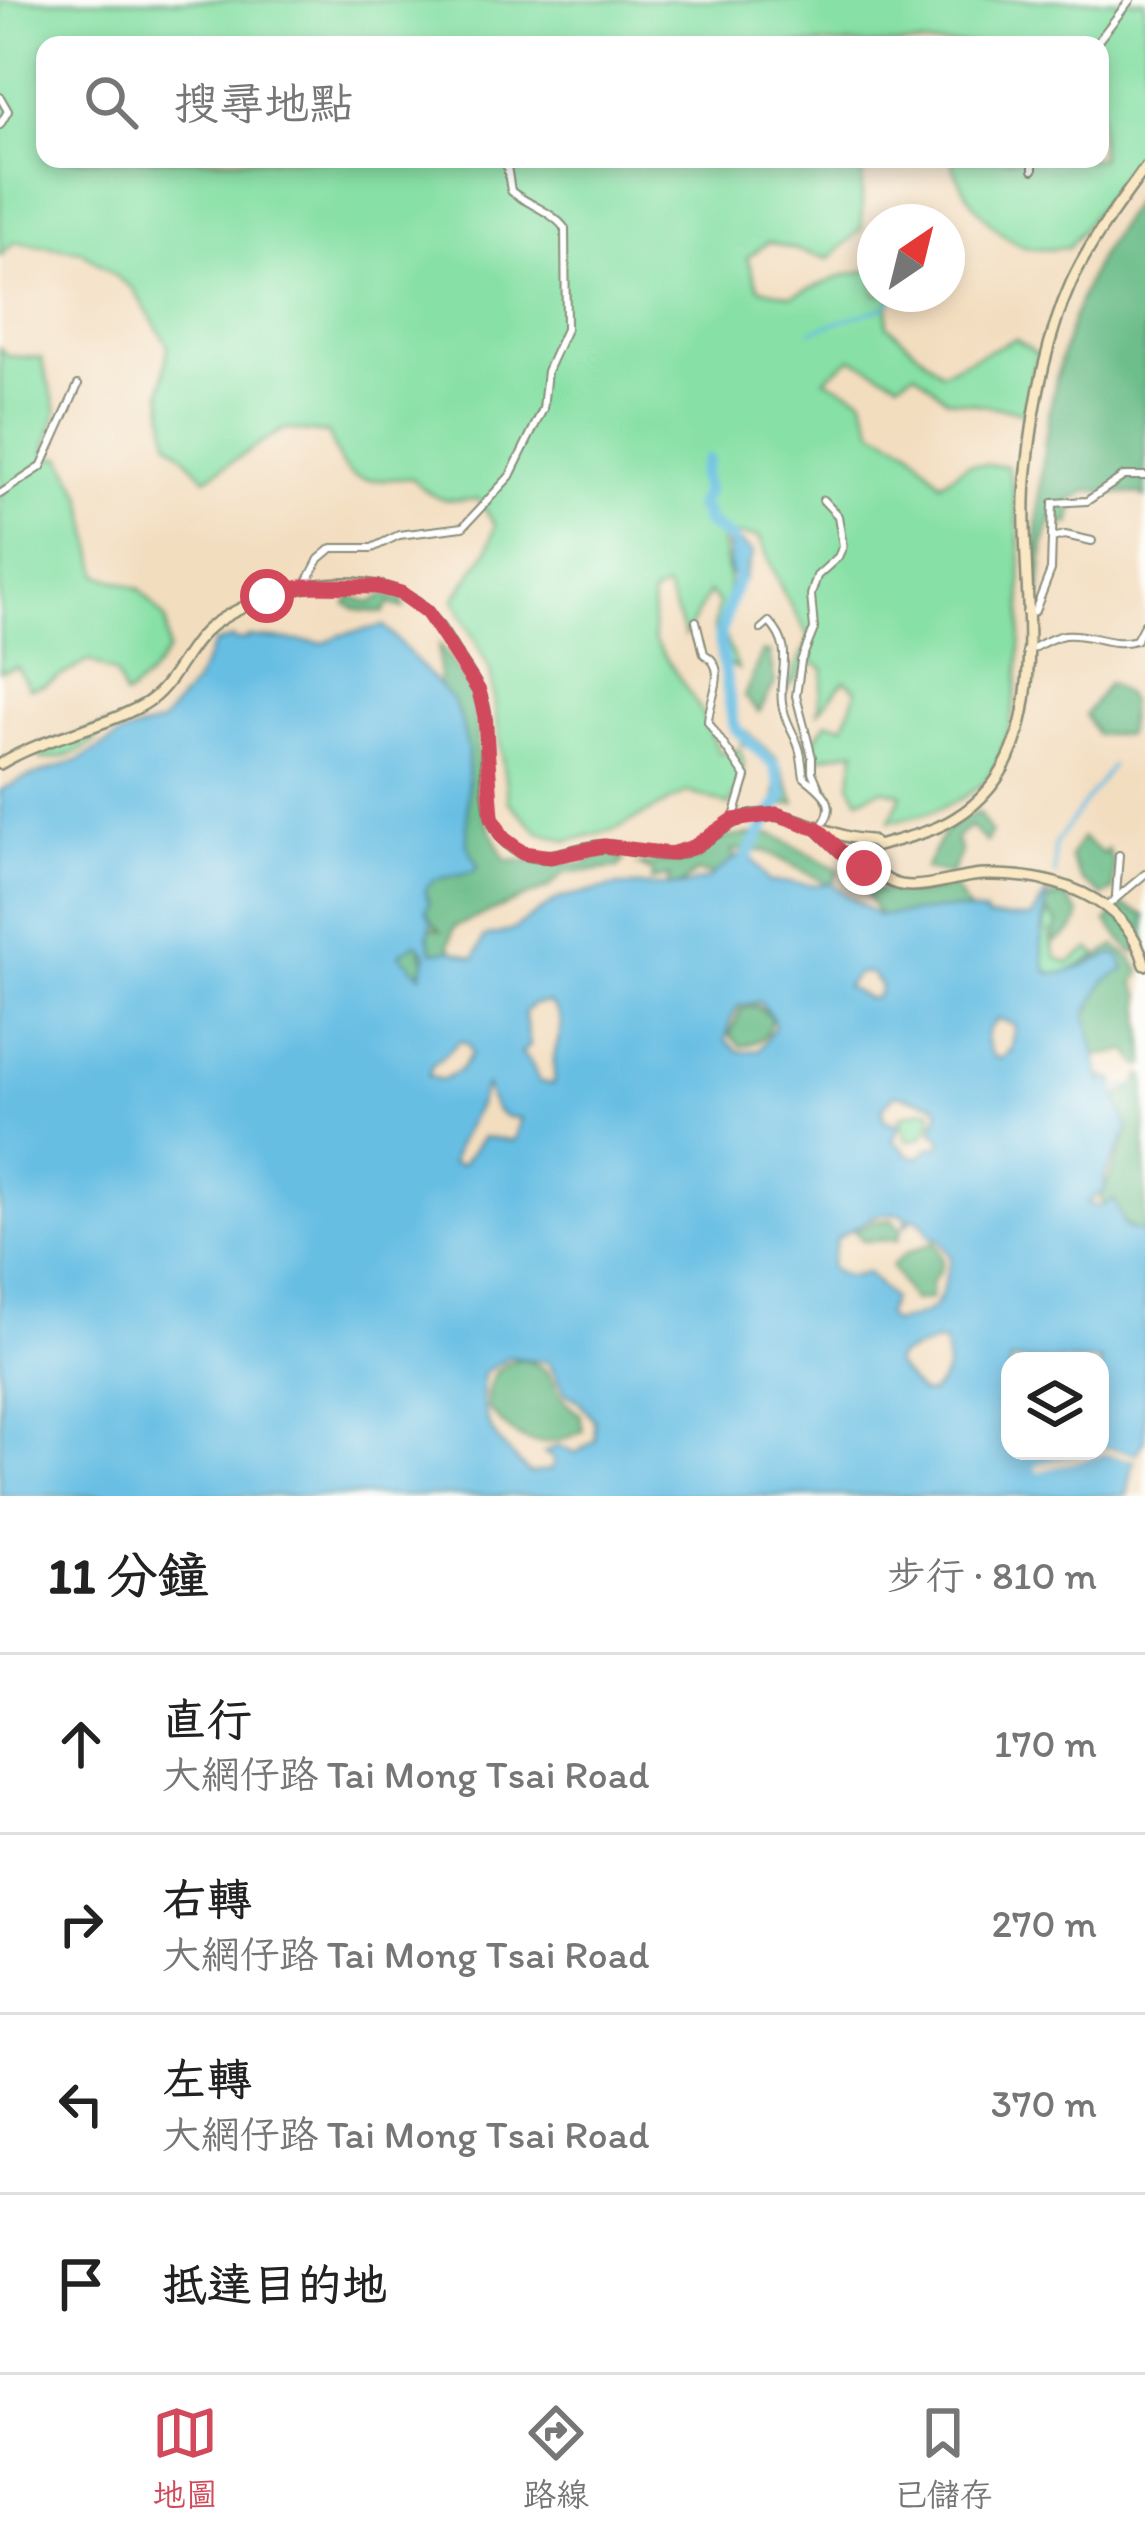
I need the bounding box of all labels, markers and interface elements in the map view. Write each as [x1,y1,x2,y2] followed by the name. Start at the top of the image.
[36,36,1109,168] search box
[78,69,144,135] icon: search
[174,76,354,130] text: 搜尋地點
[857,204,965,312] north arrow
[240,569,294,623] route start
[837,841,891,895] route end
[1001,1352,1109,1460] map controls
[1001,1352,1109,1460] button: layers
[48,1545,209,1606] text: 11 分鐘
[887,1552,1097,1599] text: 步行 · 810 m
[162,1692,252,1746] text: 直行
[48,1711,114,1777] icon: ahead
[994,1720,1097,1767] text: 170 m
[162,1751,650,1798] text: 大網仔路 Tai Mong Tsai Road
[162,1872,252,1926] text: 右轉
[48,1891,114,1957] icon: right
[992,1900,1097,1947] text: 270 m
[162,1931,650,1978] text: 大網仔路 Tai Mong Tsai Road
[162,2052,252,2106] text: 左轉
[48,2071,114,2137] icon: left
[991,2080,1097,2127] text: 370 m
[162,2111,650,2158] text: 大網仔路 Tai Mong Tsai Road
[48,2251,114,2317] icon: arrive
[162,2257,387,2311] text: 抵達目的地
[152,2400,218,2515] tab: 地圖
[523,2400,589,2515] tab: 路線
[894,2400,993,2515] tab: 已儲存

